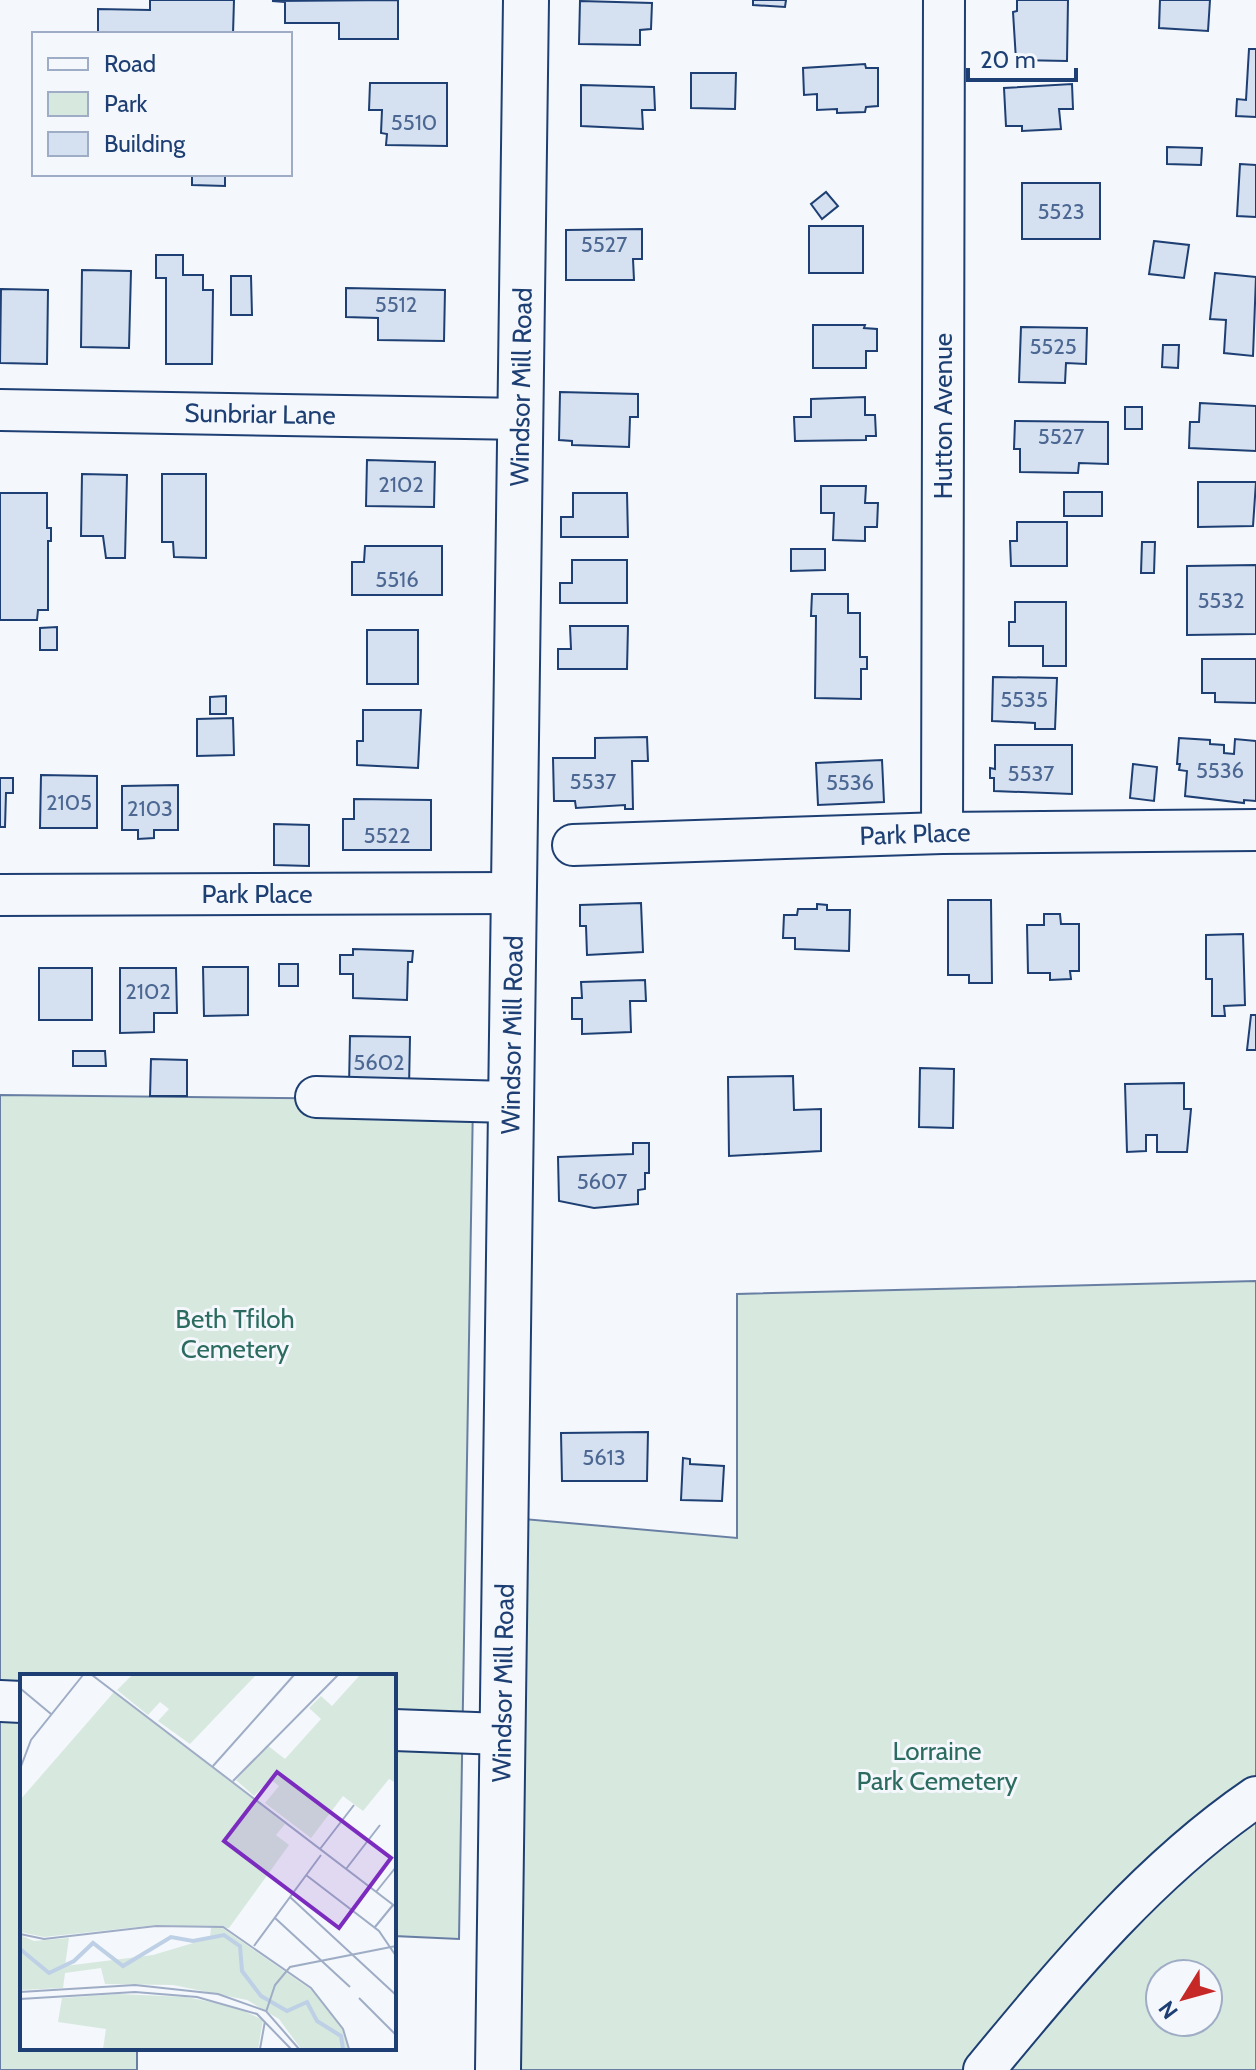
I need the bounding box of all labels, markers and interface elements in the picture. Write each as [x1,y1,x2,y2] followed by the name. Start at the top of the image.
[32,32,292,176] legend
[968,32,1076,82] scale bar
[980,45,1036,74] text: 20 m
[104,49,156,78] text: Road
[104,89,147,118] text: Park
[391,109,437,136] house number: 5510
[104,129,186,158] text: Building
[1037,198,1085,225] house number: 5523
[581,231,627,258] house number: 5527
[503,287,539,487] street label: Windsor Mill Road
[375,291,417,318] house number: 5512
[927,333,959,499] street label: Hutton Avenue
[1029,333,1077,360] house number: 5525
[184,397,336,431] street label: Sunbriar Lane
[1038,423,1084,450] house number: 5527
[378,471,424,498] house number: 2102
[375,566,419,593] house number: 5516
[1197,587,1245,614] house number: 5532
[1000,686,1048,713] house number: 5535
[1196,757,1244,784] house number: 5536
[1008,760,1054,787] house number: 5537
[570,768,616,795] house number: 5537
[826,769,874,796] house number: 5536
[46,789,92,816] house number: 2105
[127,795,173,822] house number: 2103
[859,816,971,852] street label: Park Place
[364,822,410,849] house number: 5522
[202,878,313,910] street label: Park Place
[494,935,530,1135] street label: Windsor Mill Road
[125,978,171,1005] house number: 2102
[353,1049,405,1076] house number: 5602
[577,1168,627,1195] house number: 5607
[175,1303,295,1365] park label: Beth Tfiloh Cemetery
[582,1444,626,1471] house number: 5613
[485,1583,521,1783] street label: Windsor Mill Road
[20,1674,396,2050] inset map
[856,1735,1018,1797] park label: Lorraine Park Cemetery
[1144,1958,1224,2038] north arrow
[1153,1995,1184,2024] text: N

